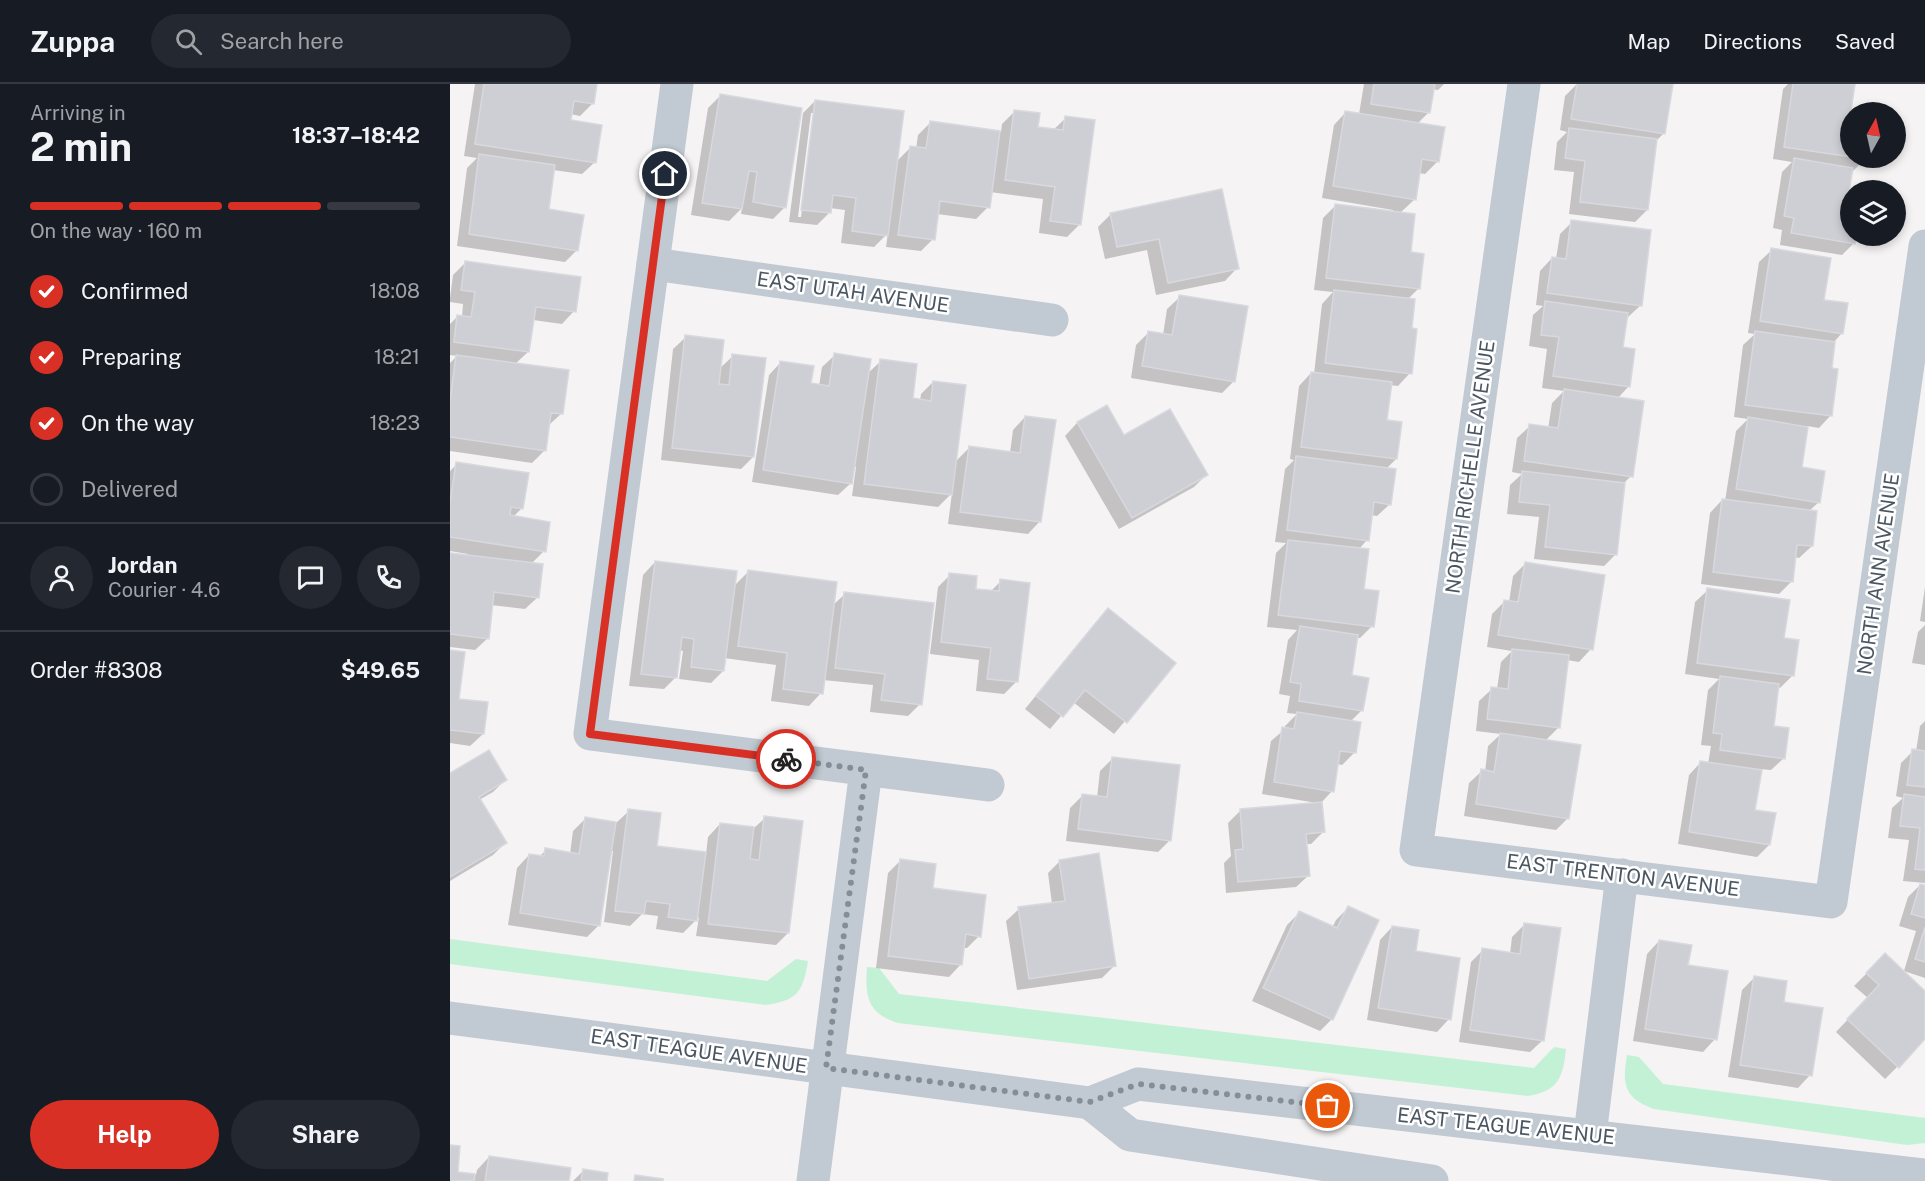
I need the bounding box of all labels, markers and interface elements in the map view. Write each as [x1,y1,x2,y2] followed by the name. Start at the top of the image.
[151,14,571,68] search box
[30,25,115,58] text: Zuppa
[172,25,205,58] icon: search
[220,28,344,54] text: Search here
[1628,29,1670,54] text: Map
[1703,29,1802,54] text: Directions
[1835,29,1895,54] text: Saved
[30,101,125,125] text: Arriving in
[1840,102,1906,168] north arrow
[1840,102,1906,246] map controls
[292,122,420,148] text: 18:37–18:42
[30,124,132,170] text: 2 min
[639,148,690,199] pin
[648,157,681,190] icon: home
[1840,180,1906,246] button: layers
[30,219,202,243] text: On the way · 160 m
[755,267,951,317] street label: EAST UTAH AVENUE
[30,275,63,308] icon: check
[81,278,188,304] text: Confirmed
[369,279,420,303] text: 18:08
[1440,339,1500,595] street label: NORTH RICHELLE AVENUE
[30,341,63,374] icon: check
[81,344,182,370] text: Preparing
[374,345,420,369] text: 18:21
[30,407,63,440] icon: check
[81,410,194,436] text: On the way
[369,411,420,435] text: 18:23
[1852,471,1904,677] street label: NORTH ANN AVENUE
[81,476,178,502] text: Delivered
[30,546,93,609] button: person
[279,546,342,609] button: chat
[357,546,420,609] button: phone
[108,552,177,578] text: Jordan
[108,578,220,602] text: Courier · 4.6
[30,657,163,683] text: Order #8308
[341,657,420,683] text: $49.65
[756,729,816,789] courier
[770,743,803,776] icon: bike
[1505,849,1741,901] street label: EAST TRENTON AVENUE
[589,1024,809,1078] street label: EAST TEAGUE AVENUE
[1302,1080,1353,1131] pin
[1311,1089,1344,1122] icon: bag
[30,1100,219,1169] button: Help
[231,1100,420,1169] button: Share
[1396,1103,1616,1149] street label: EAST TEAGUE AVENUE

